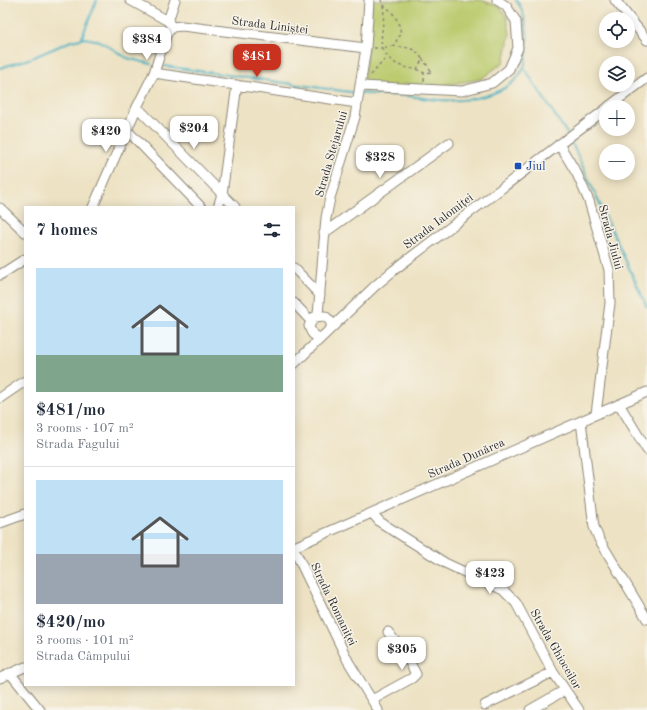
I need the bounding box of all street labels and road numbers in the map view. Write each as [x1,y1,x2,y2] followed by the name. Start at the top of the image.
[231,15,309,37] street label: Strada Liniștei
[314,110,350,199] street label: Strada Stejarului
[402,192,476,252] street label: Strada Ialomiței
[596,203,625,271] street label: Strada Jiului
[426,437,507,481] street label: Strada Dunărea
[308,561,358,648] street label: Strada Romaniței
[527,607,583,692] street label: Strada Ghioceilor

